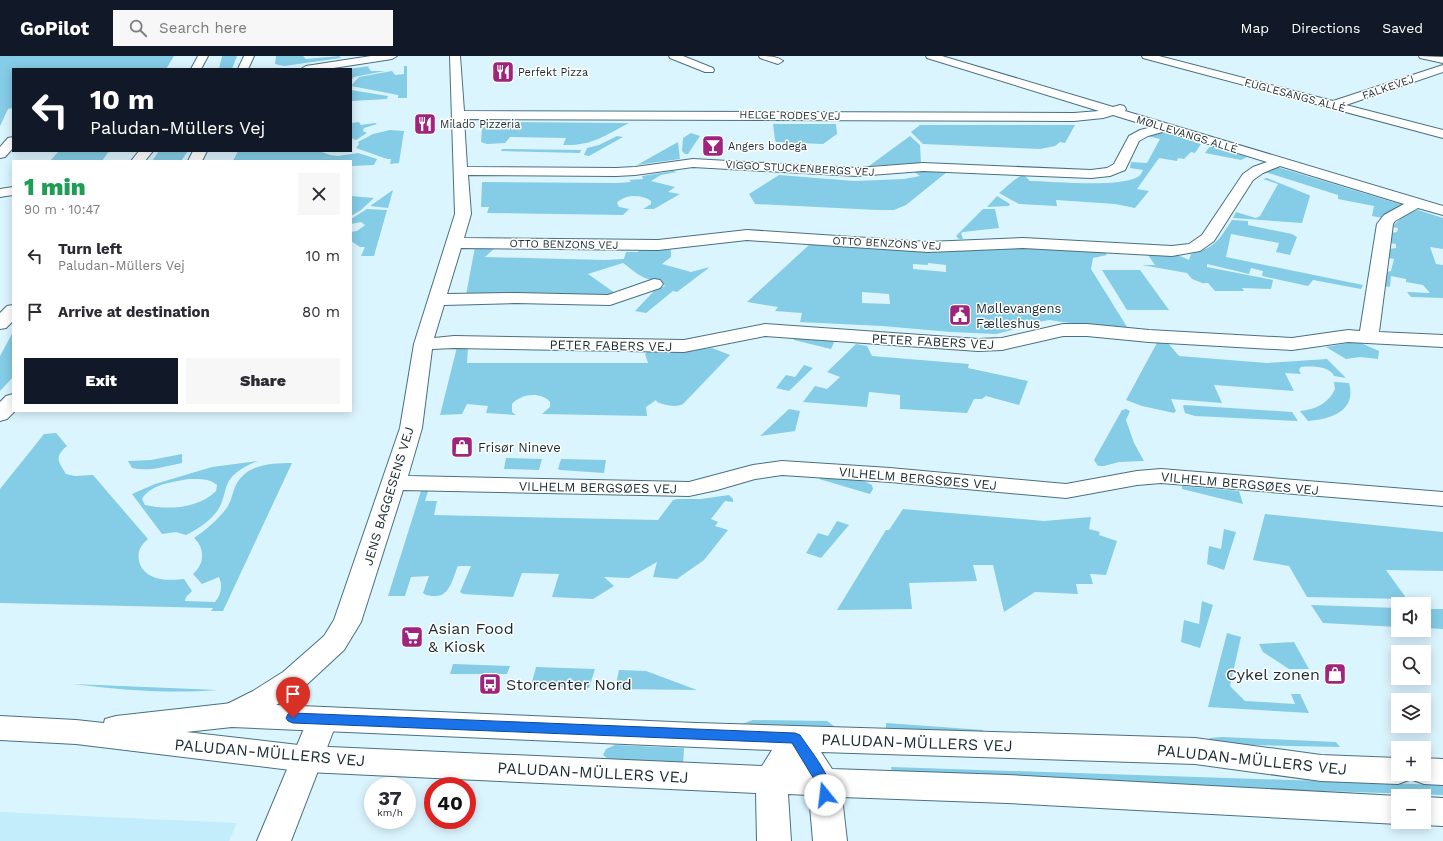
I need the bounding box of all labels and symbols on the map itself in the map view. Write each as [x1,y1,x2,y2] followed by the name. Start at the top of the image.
[490,59,516,85] restaurant icon: Perfekt Pizza
[518,66,588,79] place label: Perfekt Pizza
[1360,72,1416,102] street label: FALKEVEJ
[1243,75,1347,115] street label: FUGLESANGS ALLÉ
[739,108,841,123] street label: HELGE RODES VEJ
[412,111,438,137] restaurant icon: Milado Pizzeria
[1135,112,1239,156] street label: MØLLEVANGS ALLÉ
[440,118,520,131] place label: Milado Pizzeria
[700,133,726,159] bar icon: Angers bodega
[728,140,807,153] place label: Angers bodega
[725,158,875,179] street label: VIGGO STUCKENBERGS VEJ
[832,234,942,253] street label: OTTO BENZONS VEJ
[509,237,619,252] street label: OTTO BENZONS VEJ
[976,301,1062,331] place label: Møllevangens Fælleshus
[947,302,973,328] public building icon: Møllevangens Fælleshus
[871,331,995,352] street label: PETER FABERS VEJ
[549,337,672,354] street label: PETER FABERS VEJ
[360,425,417,567] street label: JENS BAGGESENS VEJ
[449,434,475,460] shop icon: Frisør Nineve
[478,440,561,455] place label: Frisør Nineve
[838,464,998,493] street label: VILHELM BERGSØES VEJ
[1160,469,1320,498] street label: VILHELM BERGSØES VEJ
[519,479,677,496] street label: VILHELM BERGSØES VEJ
[428,619,514,656] place label: Asian Food & Kiosk
[399,624,425,650] supermarket icon: Asian Food & Kiosk
[1322,661,1348,687] shop icon: Cykel zonen
[1226,665,1320,684] place label: Cykel zonen
[477,671,503,697] bus stop icon: Storcenter Nord
[506,675,632,694] place label: Storcenter Nord
[276,677,310,718] pin
[821,730,1013,755] street label: PALUDAN-MÜLLERS VEJ
[174,735,366,770] street label: PALUDAN-MÜLLERS VEJ
[1156,740,1348,779] street label: PALUDAN-MÜLLERS VEJ
[497,758,689,787] street label: PALUDAN-MÜLLERS VEJ
[804,774,846,816] position arrow
[424,777,476,829] speed limit sign: 40

